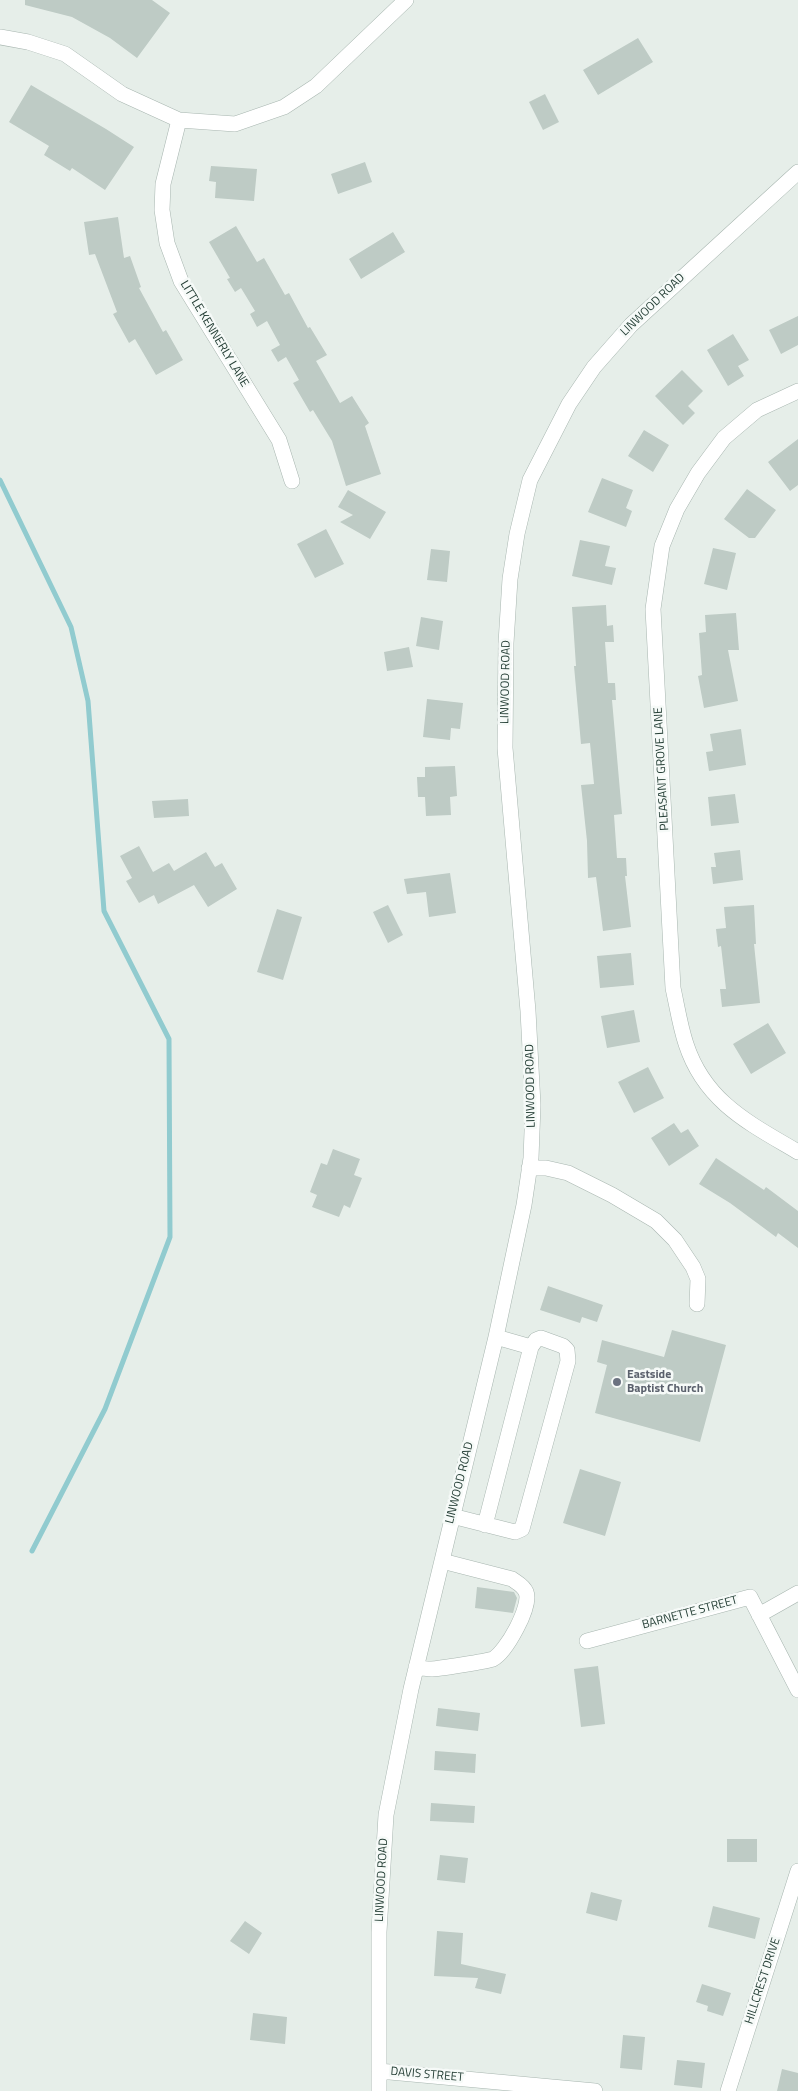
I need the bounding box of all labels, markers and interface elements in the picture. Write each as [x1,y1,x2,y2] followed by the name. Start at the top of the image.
[618,271,688,339] street label: LINWOOD ROAD
[177,278,251,390] street label: LITTLE KENNERLY LANE
[498,640,514,724] street label: LINWOOD ROAD
[652,707,672,831] street label: PLEASANT GROVE LANE
[523,1044,539,1128] street label: LINWOOD ROAD
[627,1368,703,1396] place label: Eastside Baptist Church
[611,1376,623,1388] marker: Eastside Baptist Church
[443,1441,477,1525] street label: LINWOOD ROAD
[641,1593,739,1633] street label: BARNETTE STREET
[373,1838,391,1922] street label: LINWOOD ROAD
[742,1936,784,2026] street label: HILLCREST DRIVE
[390,2065,464,2085] street label: DAVIS STREET

